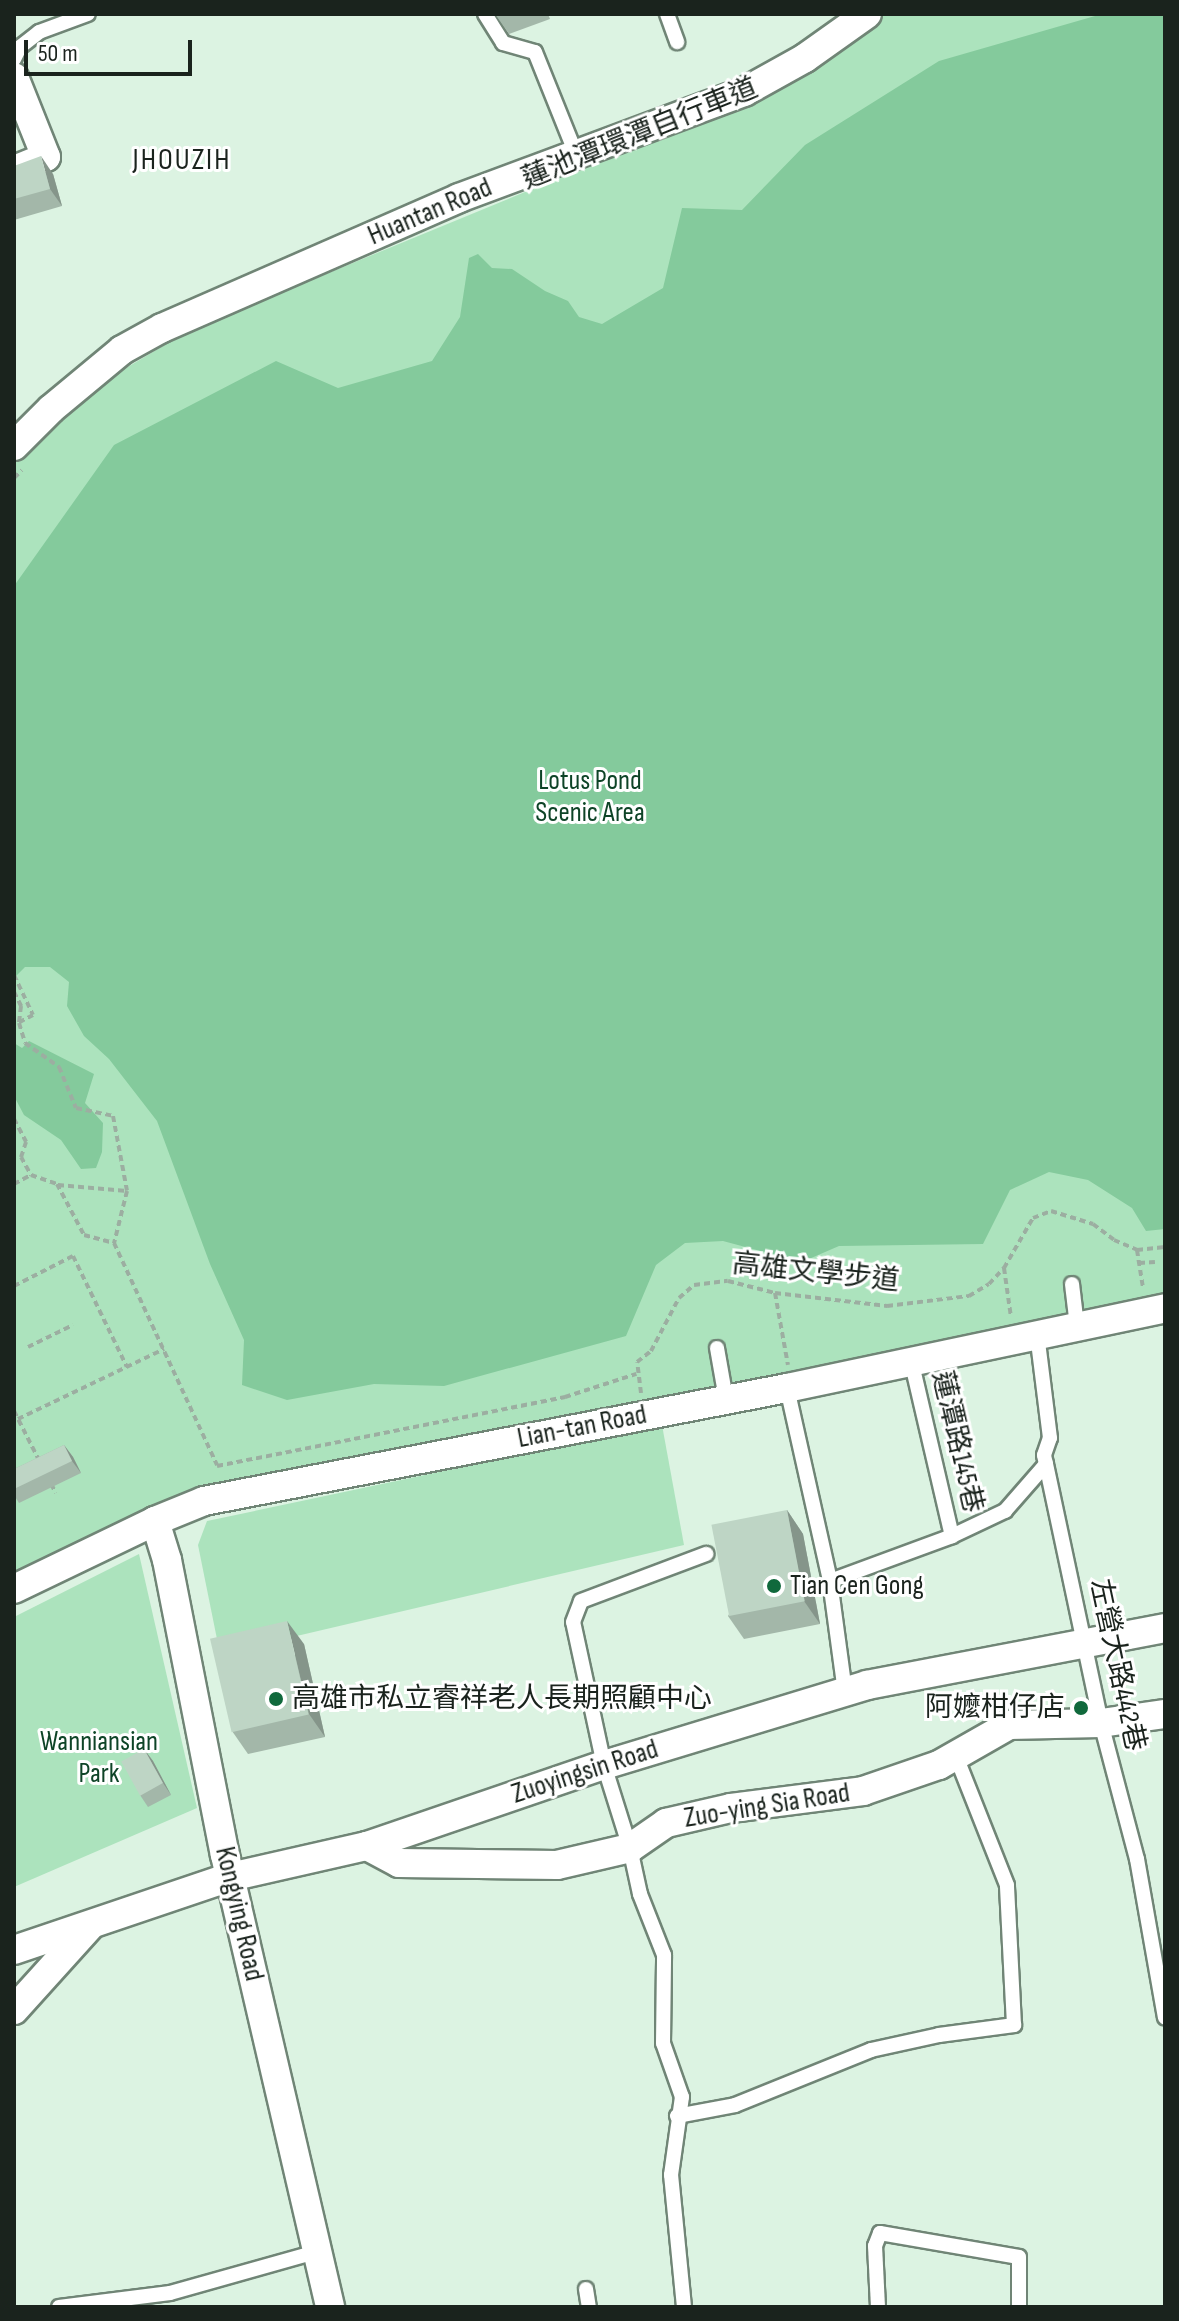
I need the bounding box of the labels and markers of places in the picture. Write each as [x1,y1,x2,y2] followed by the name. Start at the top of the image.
[790,1569,924,1603] place label: Tian Cen Gong
[765,1577,783,1595] marker: Tian Cen Gong
[292,1682,712,1716] place label: 高雄市私立睿祥老人長期照顧中心
[267,1690,285,1708] marker: 高雄市私立睿祥老人長期照顧中心
[925,1691,1065,1725] place label: 阿嬤柑仔店
[1072,1699,1090,1717] marker: 阿嬤柑仔店

